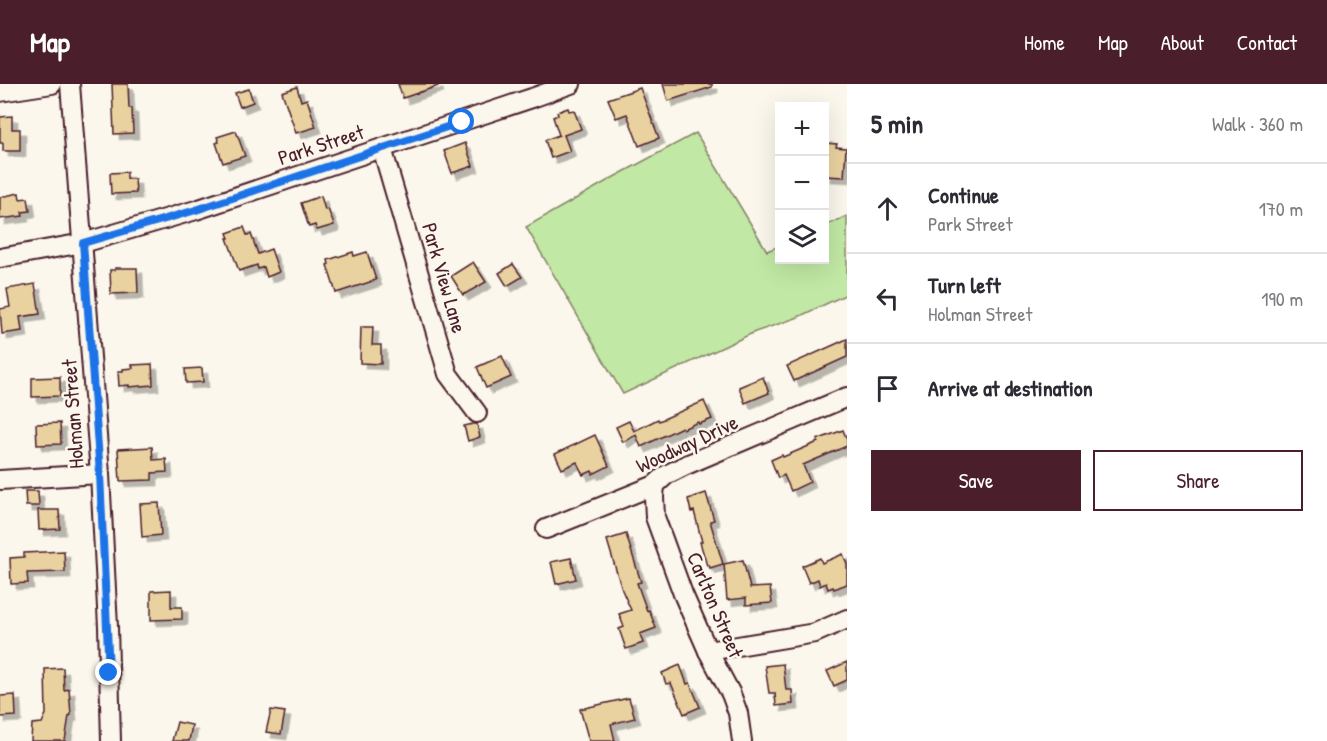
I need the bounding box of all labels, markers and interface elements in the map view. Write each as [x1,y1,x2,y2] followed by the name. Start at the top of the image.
[30,23,70,61] text: Map
[1024,28,1065,57] text: Home
[1098,28,1128,57] text: Map
[1161,28,1204,57] text: About
[1237,28,1297,57] text: Contact
[775,102,829,264] map controls
[775,102,829,156] button: +
[871,106,923,141] text: 5 min
[448,108,474,134] route start
[1212,110,1303,137] text: Walk · 360 m
[274,117,368,172] street label: Park Street
[775,156,829,210] button: −
[928,180,999,210] text: Continue
[871,192,904,225] icon: ahead
[1259,195,1303,222] text: 170 m
[775,210,829,264] button: layers
[928,210,1013,237] text: Park Street
[415,219,474,336] street label: Park View Lane
[928,270,1001,300] text: Turn left
[871,282,904,315] icon: left
[1261,285,1303,312] text: 190 m
[928,300,1032,327] text: Holman Street
[54,358,91,470] street label: Holman Street
[871,372,904,405] icon: arrive
[928,373,1093,403] text: Arrive at destination
[631,407,742,480] street label: Woodway Drive
[871,450,1081,511] button: Save
[1093,450,1303,511] button: Share
[680,547,751,663] street label: Carlton Street
[95,659,121,685] route end

